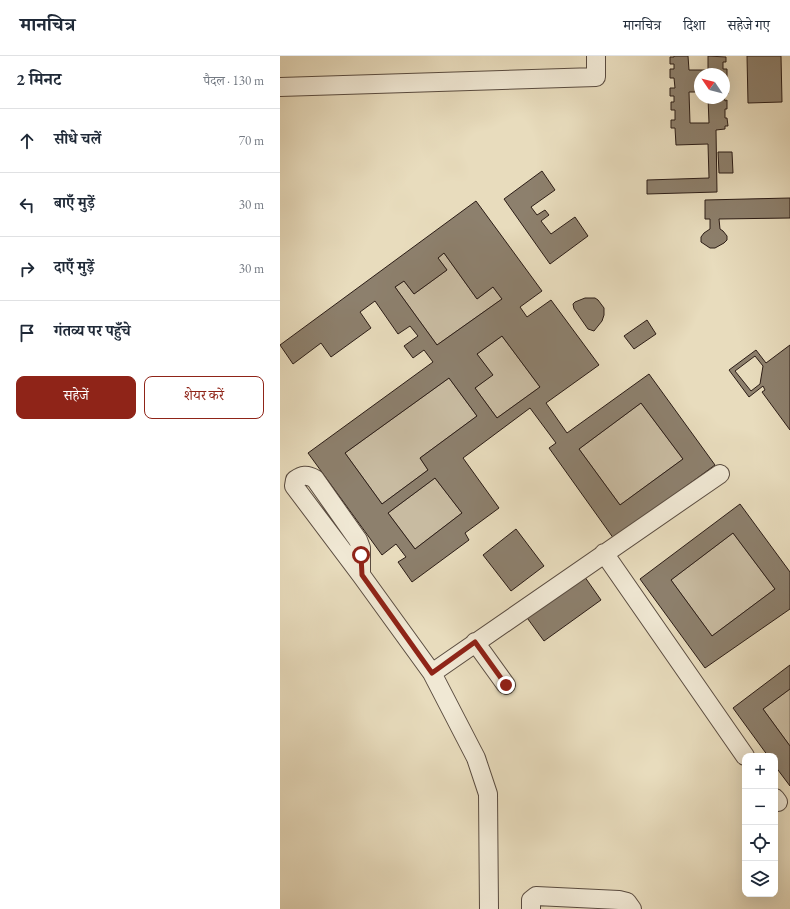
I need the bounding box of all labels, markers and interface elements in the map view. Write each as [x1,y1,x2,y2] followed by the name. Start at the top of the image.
[20,12,75,37] text: मानचित्र
[623,16,661,34] text: मानचित्र
[683,16,705,34] text: दिशा
[727,16,770,34] text: सहेजे गए
[16,68,61,90] text: 2 मिनट
[694,68,730,104] north arrow
[204,72,264,89] text: पैदल · 130 m
[54,129,101,148] text: सीधे चलें
[16,130,38,152] icon: ahead
[239,132,264,149] text: 70 m
[54,193,95,212] text: बाएँ मुड़ें
[16,194,38,216] icon: left
[239,196,264,213] text: 30 m
[54,257,94,276] text: दाएँ मुड़ें
[16,258,38,280] icon: right
[239,260,264,277] text: 30 m
[54,321,131,340] text: गंतव्य पर पहुँचे
[16,322,38,344] icon: arrive
[16,376,136,419] button: सहेजें
[144,376,264,419] button: शेयर करें
[352,546,370,564] route start
[497,676,515,694] route end
[742,753,778,897] map controls
[742,753,778,789] button: +
[742,789,778,825] button: −
[742,825,778,861] button: locate
[742,861,778,897] button: layers

